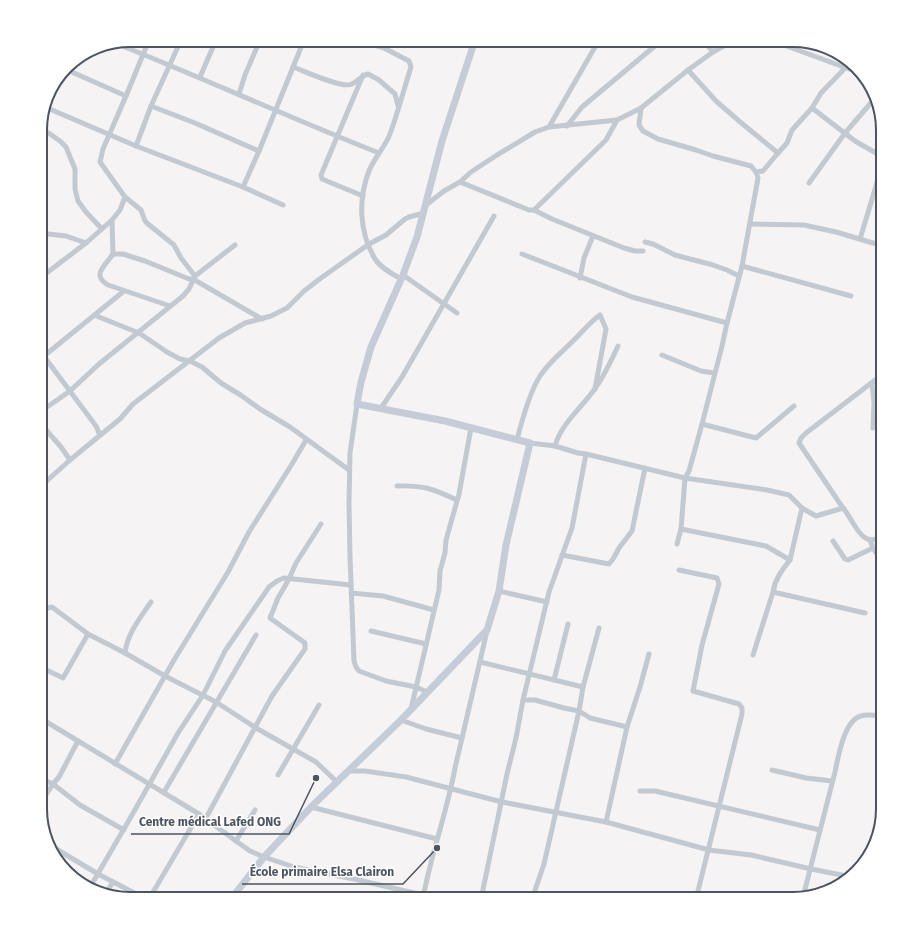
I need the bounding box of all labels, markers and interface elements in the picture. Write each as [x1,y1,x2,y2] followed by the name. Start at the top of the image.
[131,810,289,834] callout: Centre médical Lafed ONG
[139,815,281,829] text: Centre médical Lafed ONG
[242,860,403,884] callout: École primaire Elsa Clairon
[250,863,394,879] text: École primaire Elsa Clairon

